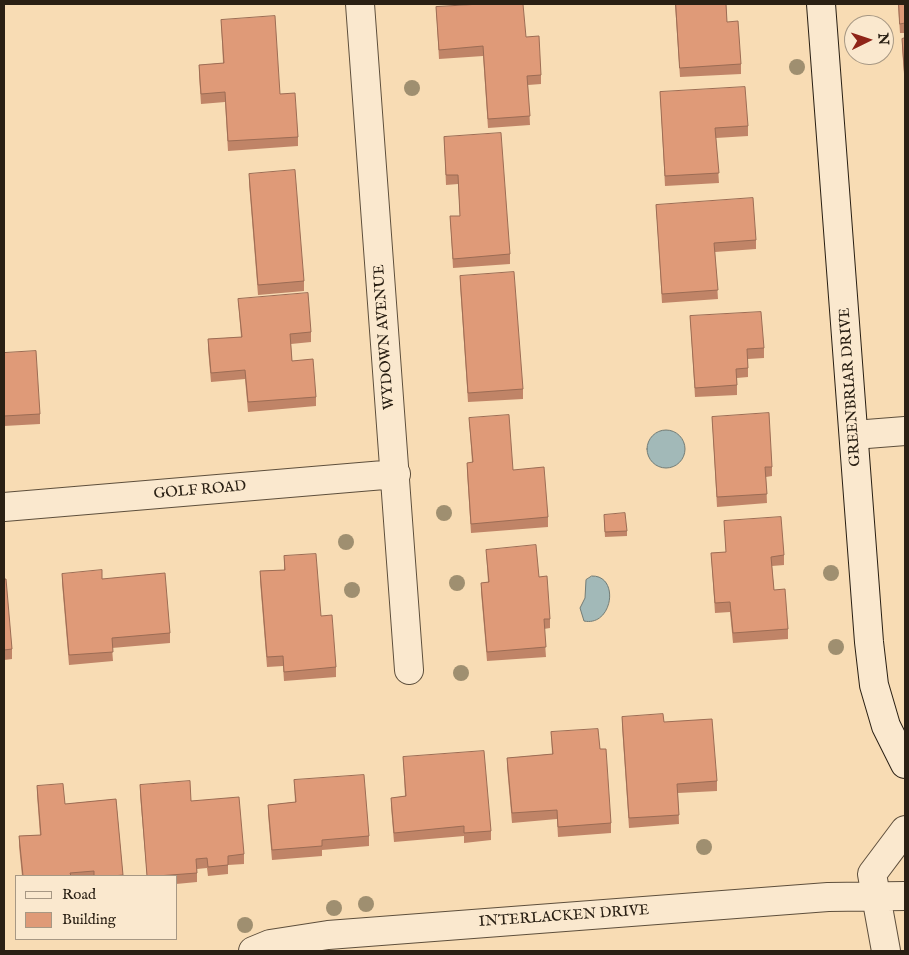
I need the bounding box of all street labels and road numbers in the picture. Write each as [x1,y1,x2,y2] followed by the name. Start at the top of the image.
[371,264,399,410] street label: WYDOWN AVENUE
[836,307,866,467] street label: GREENBRIAR DRIVE
[153,478,247,504] street label: GOLF ROAD
[478,902,650,932] street label: INTERLACKEN DRIVE

